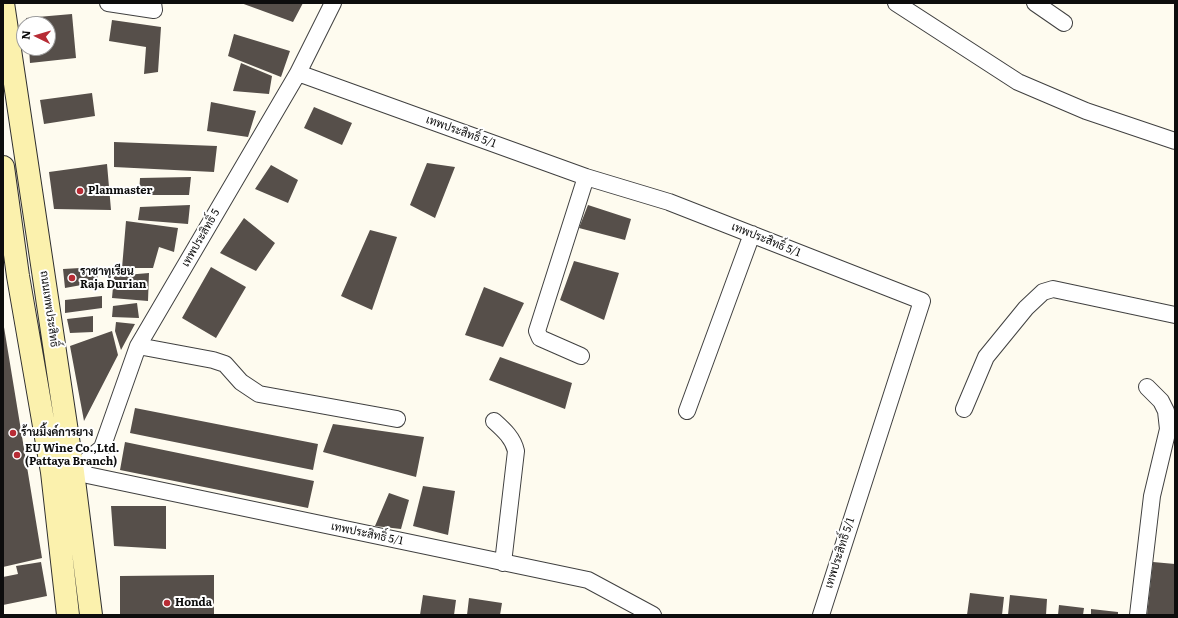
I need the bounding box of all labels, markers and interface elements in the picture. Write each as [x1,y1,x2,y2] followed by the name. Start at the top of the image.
[16,16,56,56] north arrow
[17,30,33,40] text: N
[424,113,498,151] street label: เทพประสิทธิ์ 5/1
[88,184,152,198] place label: Planmaster
[75,186,85,196] marker: Planmaster
[179,207,223,269] street label: เทพประสิทธิ์ 5
[729,220,803,260] street label: เทพประสิทธิ์ 5/1
[80,265,146,291] place label: ราชาทุเรียน Raja Durian
[37,270,61,348] street label: ถนนเทพประสิทธิ์
[67,273,77,283] marker: ราชาทุเรียน Raja Durian
[21,426,93,440] place label: ร้านมิ้งค์การยาง
[8,428,18,438] marker: ร้านมิ้งค์การยาง
[25,442,119,468] place label: EU Wine Co.,Ltd. (Pattaya Branch)
[12,450,22,460] marker: EU Wine Co.,Ltd. (Pattaya Branch)
[822,516,858,590] street label: เทพประสิทธิ์ 5/1
[330,520,404,548] street label: เทพประสิทธิ์ 5/1
[175,596,212,610] place label: Honda
[162,598,172,608] marker: Honda

